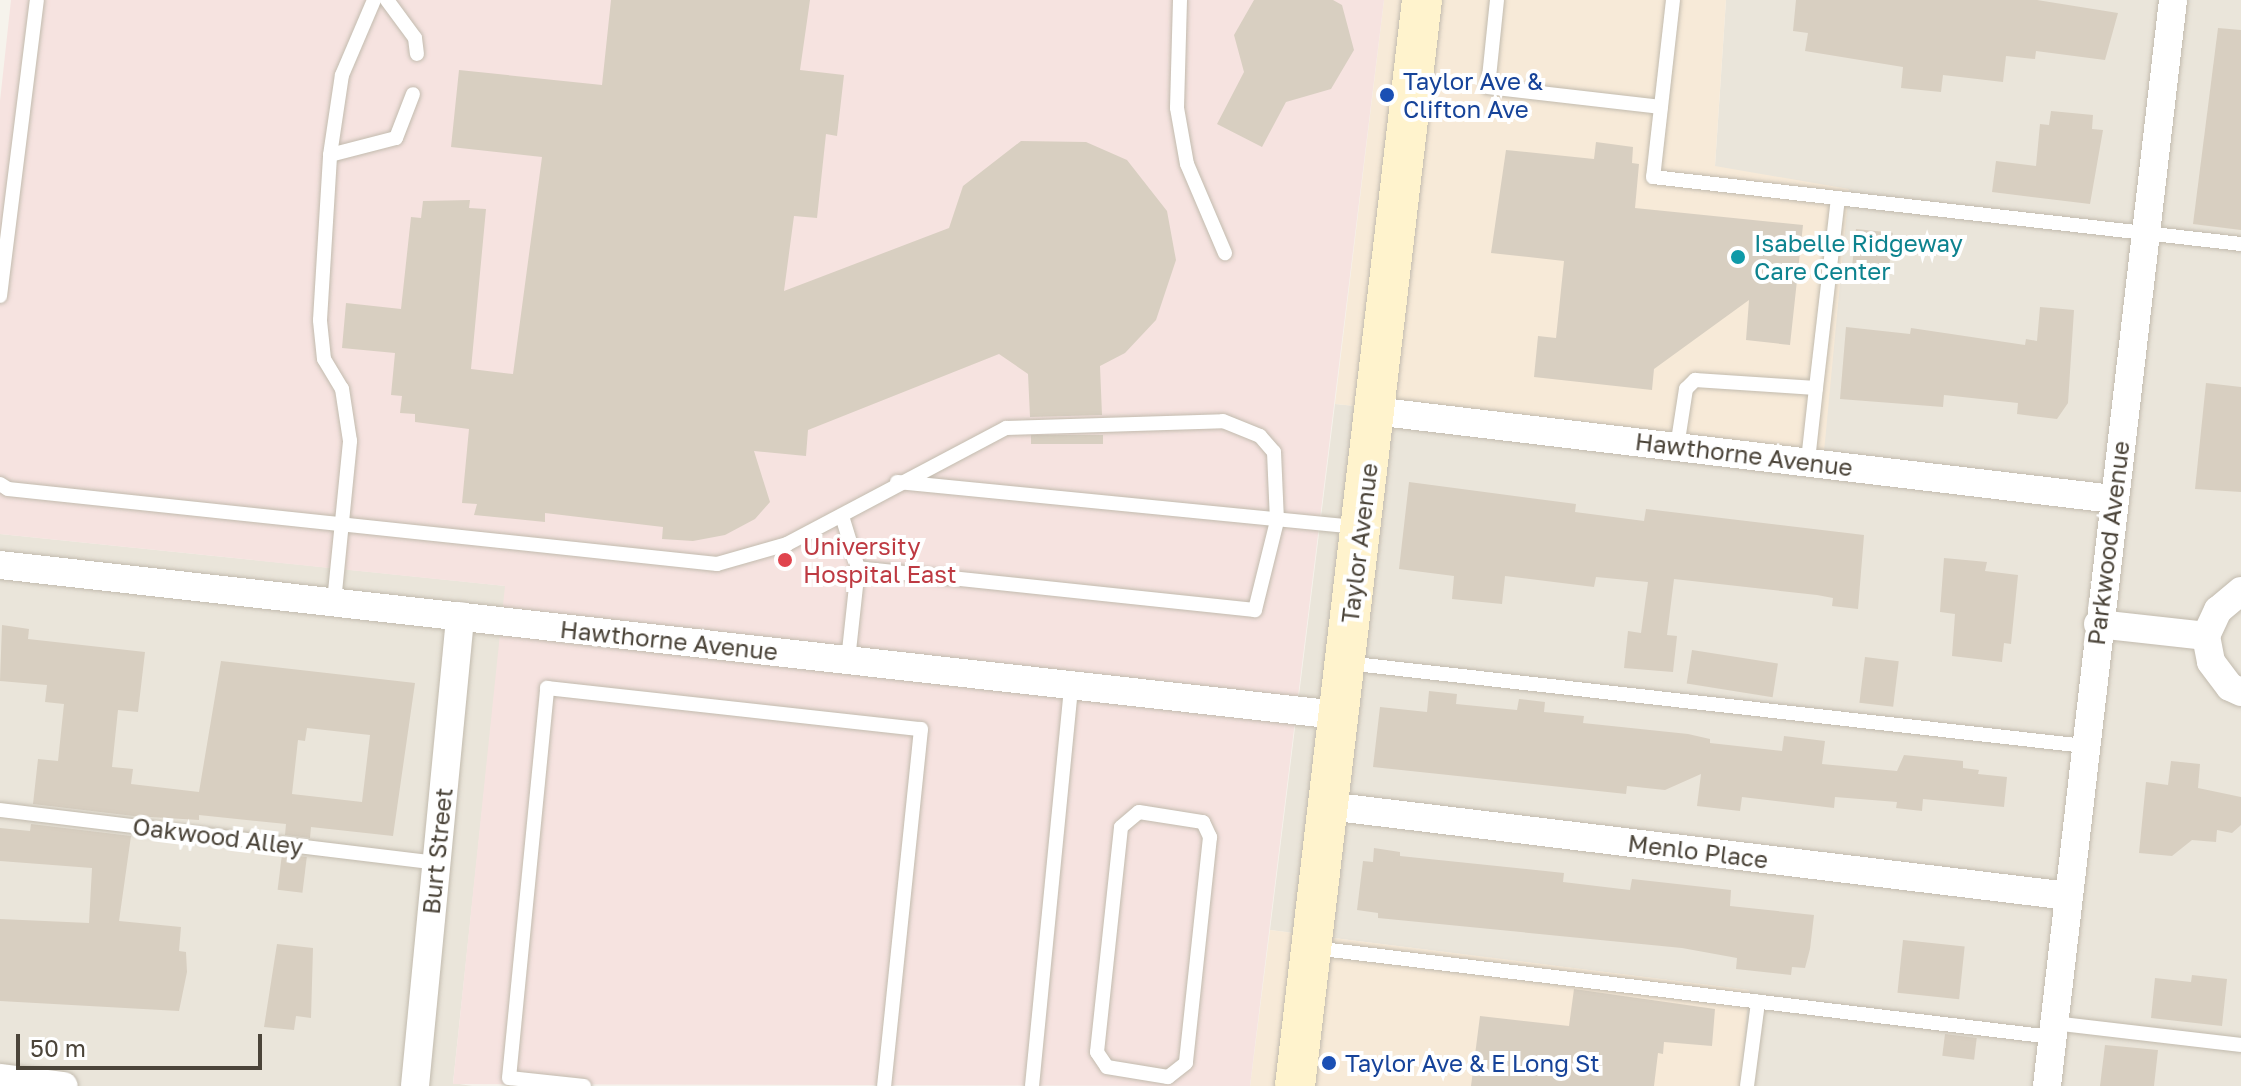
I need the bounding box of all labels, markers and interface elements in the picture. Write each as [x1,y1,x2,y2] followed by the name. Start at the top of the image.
[1403,67,1543,123] place label: Taylor Ave & Clifton Ave
[1378,86,1396,104] marker: Taylor Ave & Clifton Ave
[1754,229,1963,285] place label: Isabelle Ridgeway Care Center
[1729,248,1747,266] marker: Isabelle Ridgeway Care Center
[1634,426,1854,482] street label: Hawthorne Avenue
[2081,439,2135,647] street label: Parkwood Avenue
[1335,461,1383,625] street label: Taylor Avenue
[803,532,957,588] place label: University Hospital East
[774,549,796,571] marker: University Hospital East
[559,614,779,666] street label: Hawthorne Avenue
[416,786,458,916] street label: Burt Street
[131,811,305,861] street label: Oakwood Alley
[1626,828,1770,874] street label: Menlo Place
[20,1018,266,1068] scale bar
[30,1033,86,1062] text: 50 m
[1345,1049,1600,1077] place label: Taylor Ave & E Long St
[1320,1054,1338,1072] marker: Taylor Ave & E Long St

